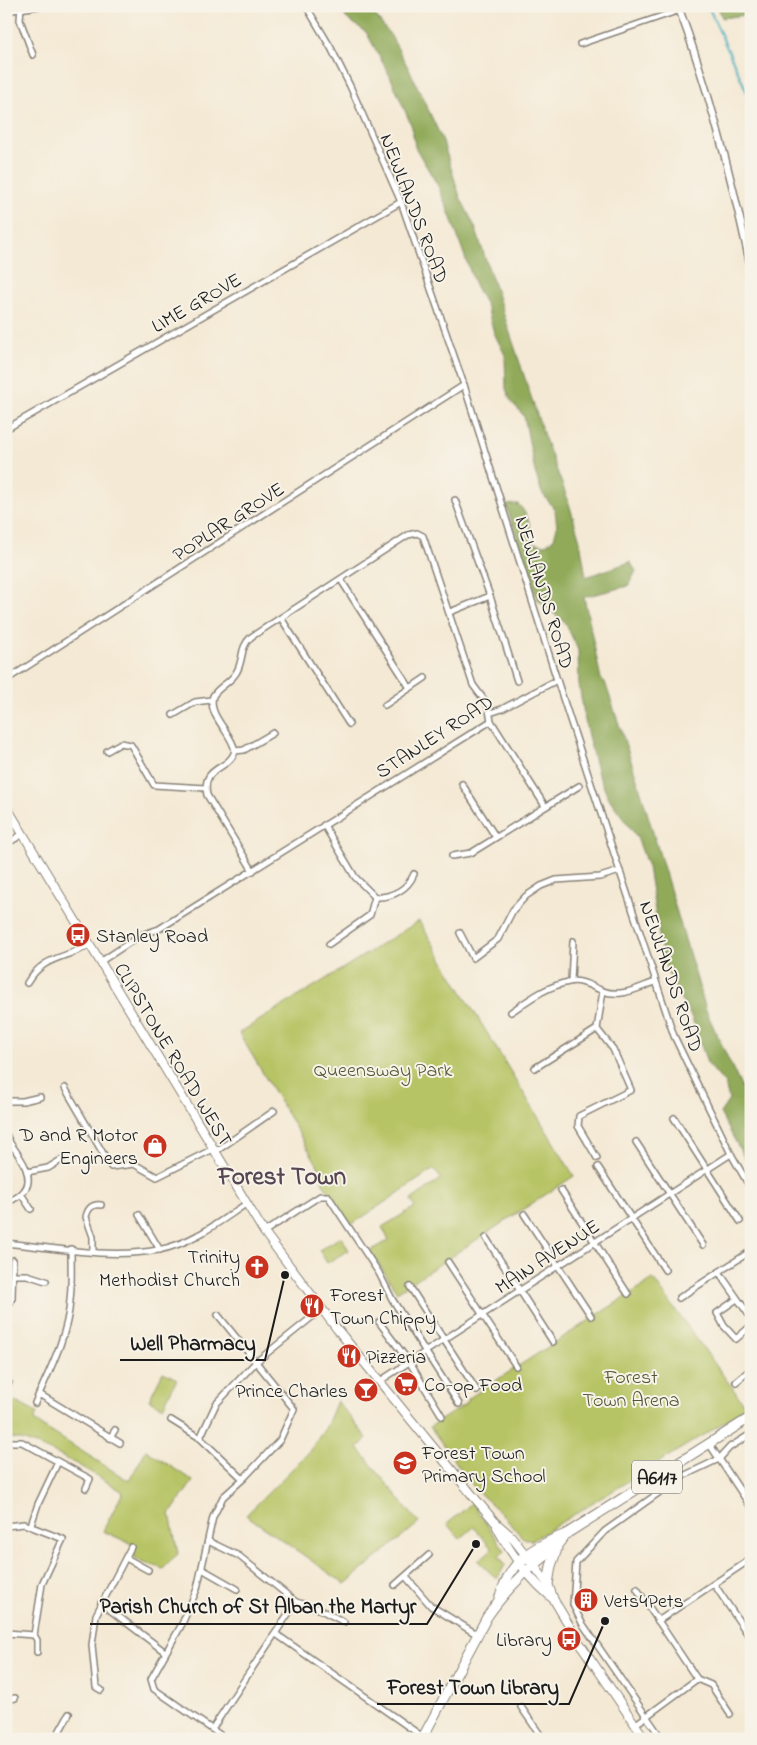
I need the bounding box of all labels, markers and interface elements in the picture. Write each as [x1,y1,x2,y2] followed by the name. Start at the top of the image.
[371,130,455,288] street label: NEWLANDS ROAD
[147,267,248,342] street label: LIME GROVE
[168,476,291,570] street label: POPLAR GROVE
[506,513,580,673] street label: NEWLANDS ROAD
[371,689,500,787] street label: STANLEY ROAD
[630,897,709,1056] street label: NEWLANDS ROAD
[65,922,91,948] bus stop icon: Stanley Road
[96,923,208,952] place label: Stanley Road
[105,958,238,1153] street label: CLIPSTONE ROAD WEST
[314,1057,452,1086] park label: Queensway Park
[19,1122,139,1175] place label: D and R Motor Engineers
[142,1133,168,1159] shop icon: D and R Motor Engineers
[217,1160,346,1196] district label: Forest Town
[490,1213,606,1303] street label: MAIN AVENUE
[99,1244,240,1296] place label: Trinity Methodist Church
[244,1254,270,1280] church icon: Trinity Methodist Church
[329,1282,436,1334] place label: Forest Town Chippy
[299,1293,325,1319] restaurant icon: Forest Town Chippy
[120,1324,265,1360] callout: Well Pharmacy
[130,1330,256,1362] text: Well Pharmacy
[336,1343,362,1369] restaurant icon: Pizzeria
[366,1344,426,1373] place label: Pizzeria
[582,1364,680,1416] park label: Forest Town Arena
[393,1371,419,1397] supermarket icon: Co-op Food
[424,1372,522,1401] place label: Co-op Food
[353,1377,379,1403] bar icon: Prince Charles
[235,1378,348,1407] place label: Prince Charles
[421,1440,546,1492] place label: Forest Town Primary School
[392,1450,418,1476] school or university icon: Forest Town Primary School
[632,1460,682,1494] road number: A6117
[573,1587,599,1613] building icon: Vets4Pets
[90,1588,427,1624] callout: Parish Church of St Alban the Martyr
[603,1588,684,1617] place label: Vets4Pets
[100,1593,417,1625] text: Parish Church of St Alban the Martyr
[556,1626,582,1652] bus stop icon: Library
[496,1627,552,1656] place label: Library
[377,1668,569,1704] callout: Forest Town Library
[386,1674,559,1706] text: Forest Town Library

